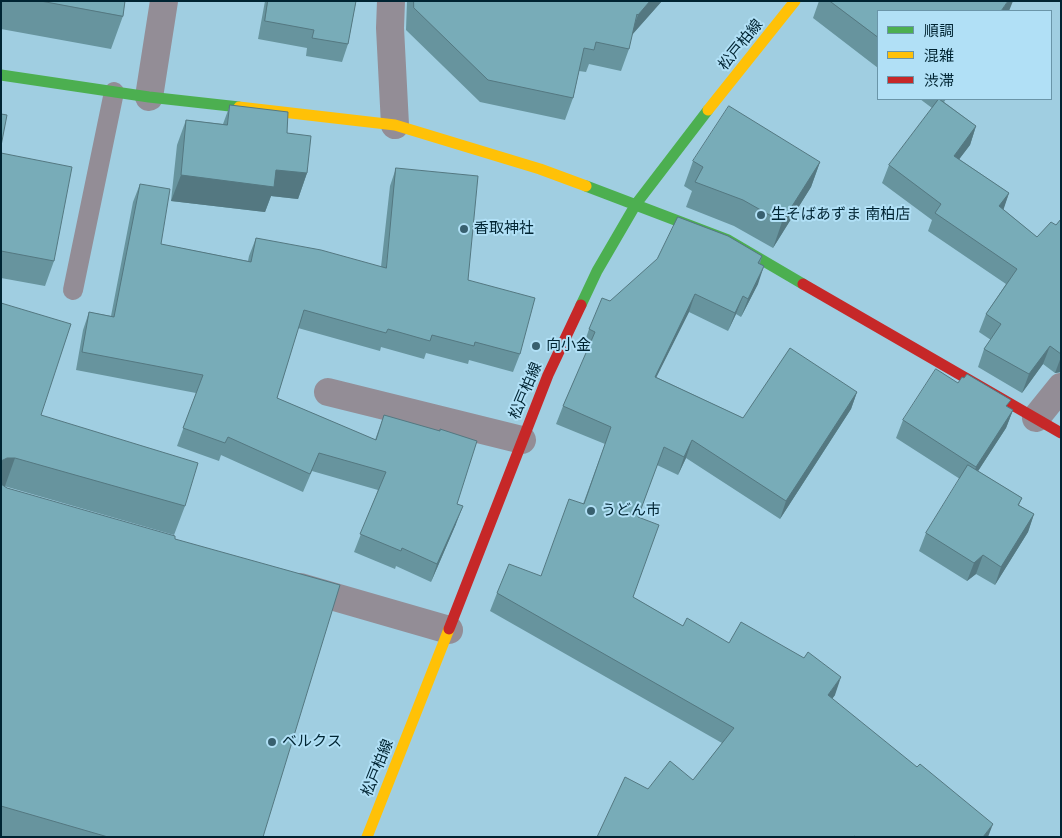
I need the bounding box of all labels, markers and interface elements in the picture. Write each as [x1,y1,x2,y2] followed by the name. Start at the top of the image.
[877,10,1052,100] legend
[715,16,767,74] street label: 松戸柏線
[924,22,954,39] text: 順調
[924,47,954,64] text: 混雑
[924,72,954,89] text: 渋滞
[771,206,910,224] place label: 生そばあずま 南柏店
[755,209,767,221] marker: 生そばあずま 南柏店
[474,220,534,238] place label: 香取神社
[458,223,470,235] marker: 香取神社
[546,337,591,355] place label: 向小金
[530,340,542,352] marker: 向小金
[506,360,546,422] street label: 松戸柏線
[601,502,661,520] place label: うどん市
[585,505,597,517] marker: うどん市
[282,733,342,751] place label: ベルクス
[266,736,278,748] marker: ベルクス
[358,737,398,799] street label: 松戸柏線

